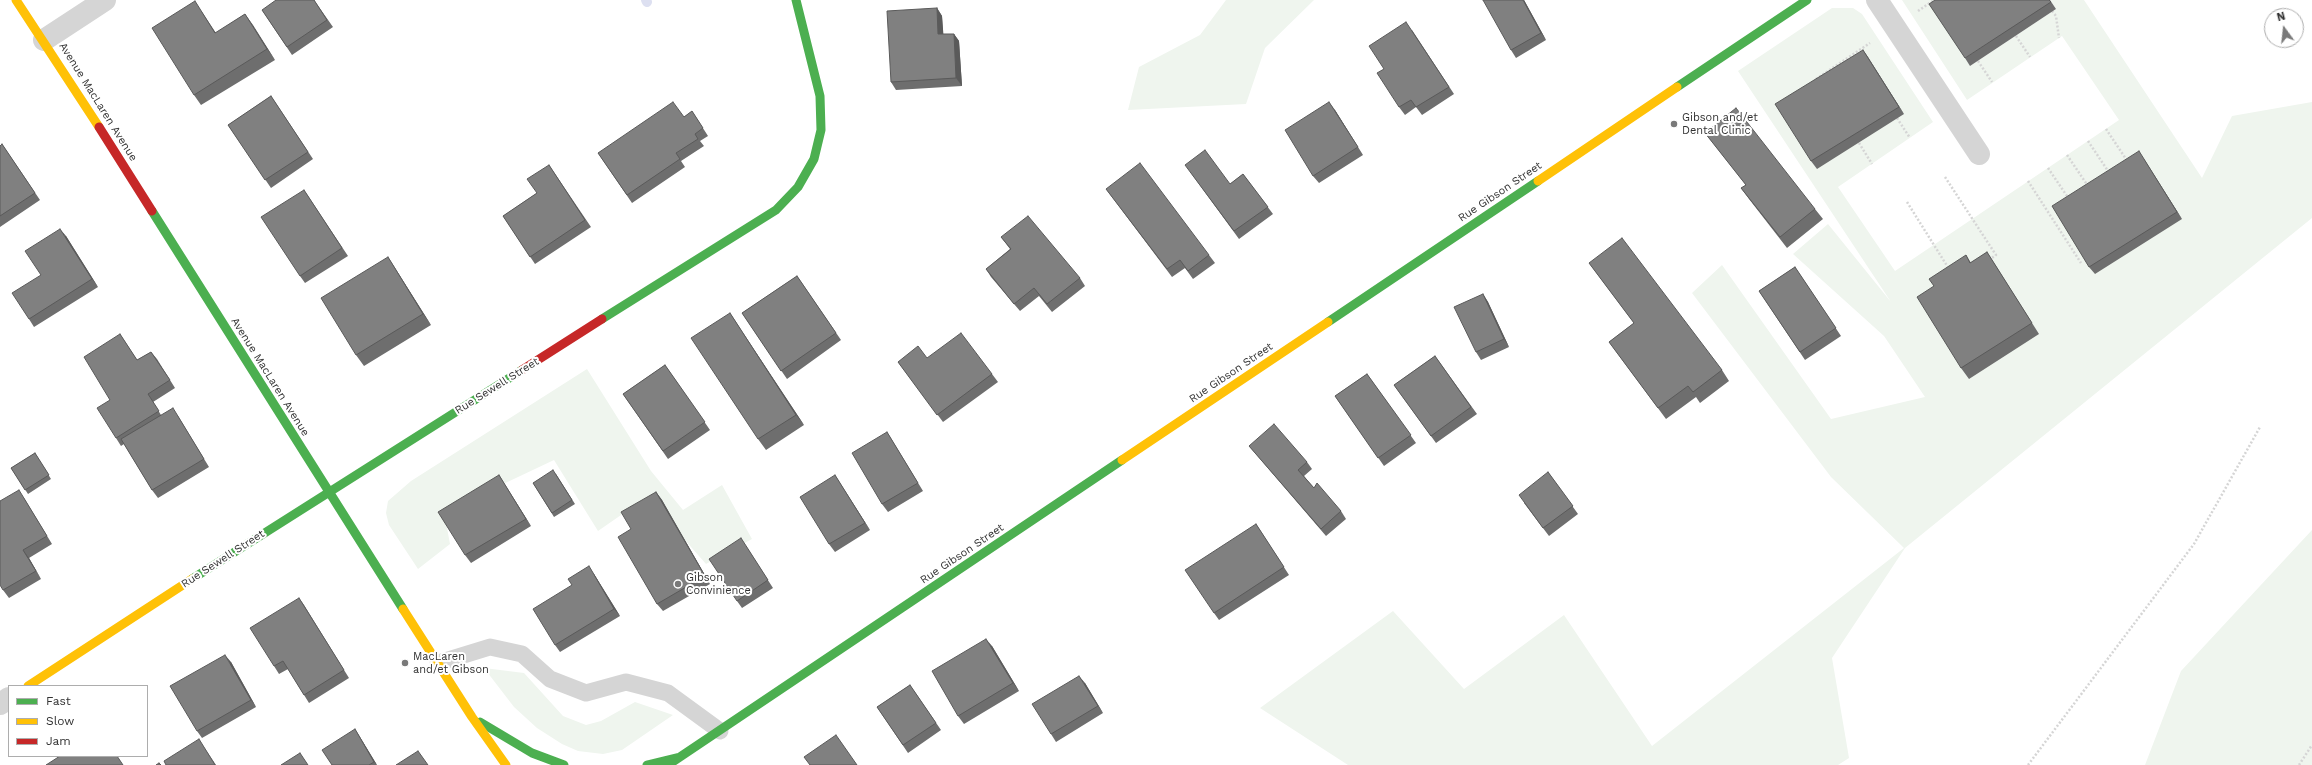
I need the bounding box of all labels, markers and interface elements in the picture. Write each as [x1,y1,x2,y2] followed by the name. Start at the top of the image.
[2264,8,2304,48] north arrow
[2275,10,2287,24] text: N
[56,40,140,164] street label: Avenue MacLaren Avenue
[1682,111,1758,137] place label: Gibson and/et Dental Clinic
[1669,119,1679,129] marker: Gibson and/et Dental Clinic
[1456,159,1544,225] street label: Rue Gibson Street
[228,315,312,439] street label: Avenue MacLaren Avenue
[1187,340,1275,406] street label: Rue Gibson Street
[453,355,541,417] street label: Rue Sewell Street
[918,521,1006,587] street label: Rue Gibson Street
[179,527,267,591] street label: Rue Sewell Street
[686,571,751,597] place label: Gibson Convinience
[673,579,683,589] marker: Gibson Convinience
[413,650,489,676] place label: MacLaren and/et Gibson
[400,658,410,668] marker: MacLaren and/et Gibson
[8,685,148,757] legend
[46,694,71,708] text: Fast
[46,714,74,728] text: Slow
[46,734,71,748] text: Jam

